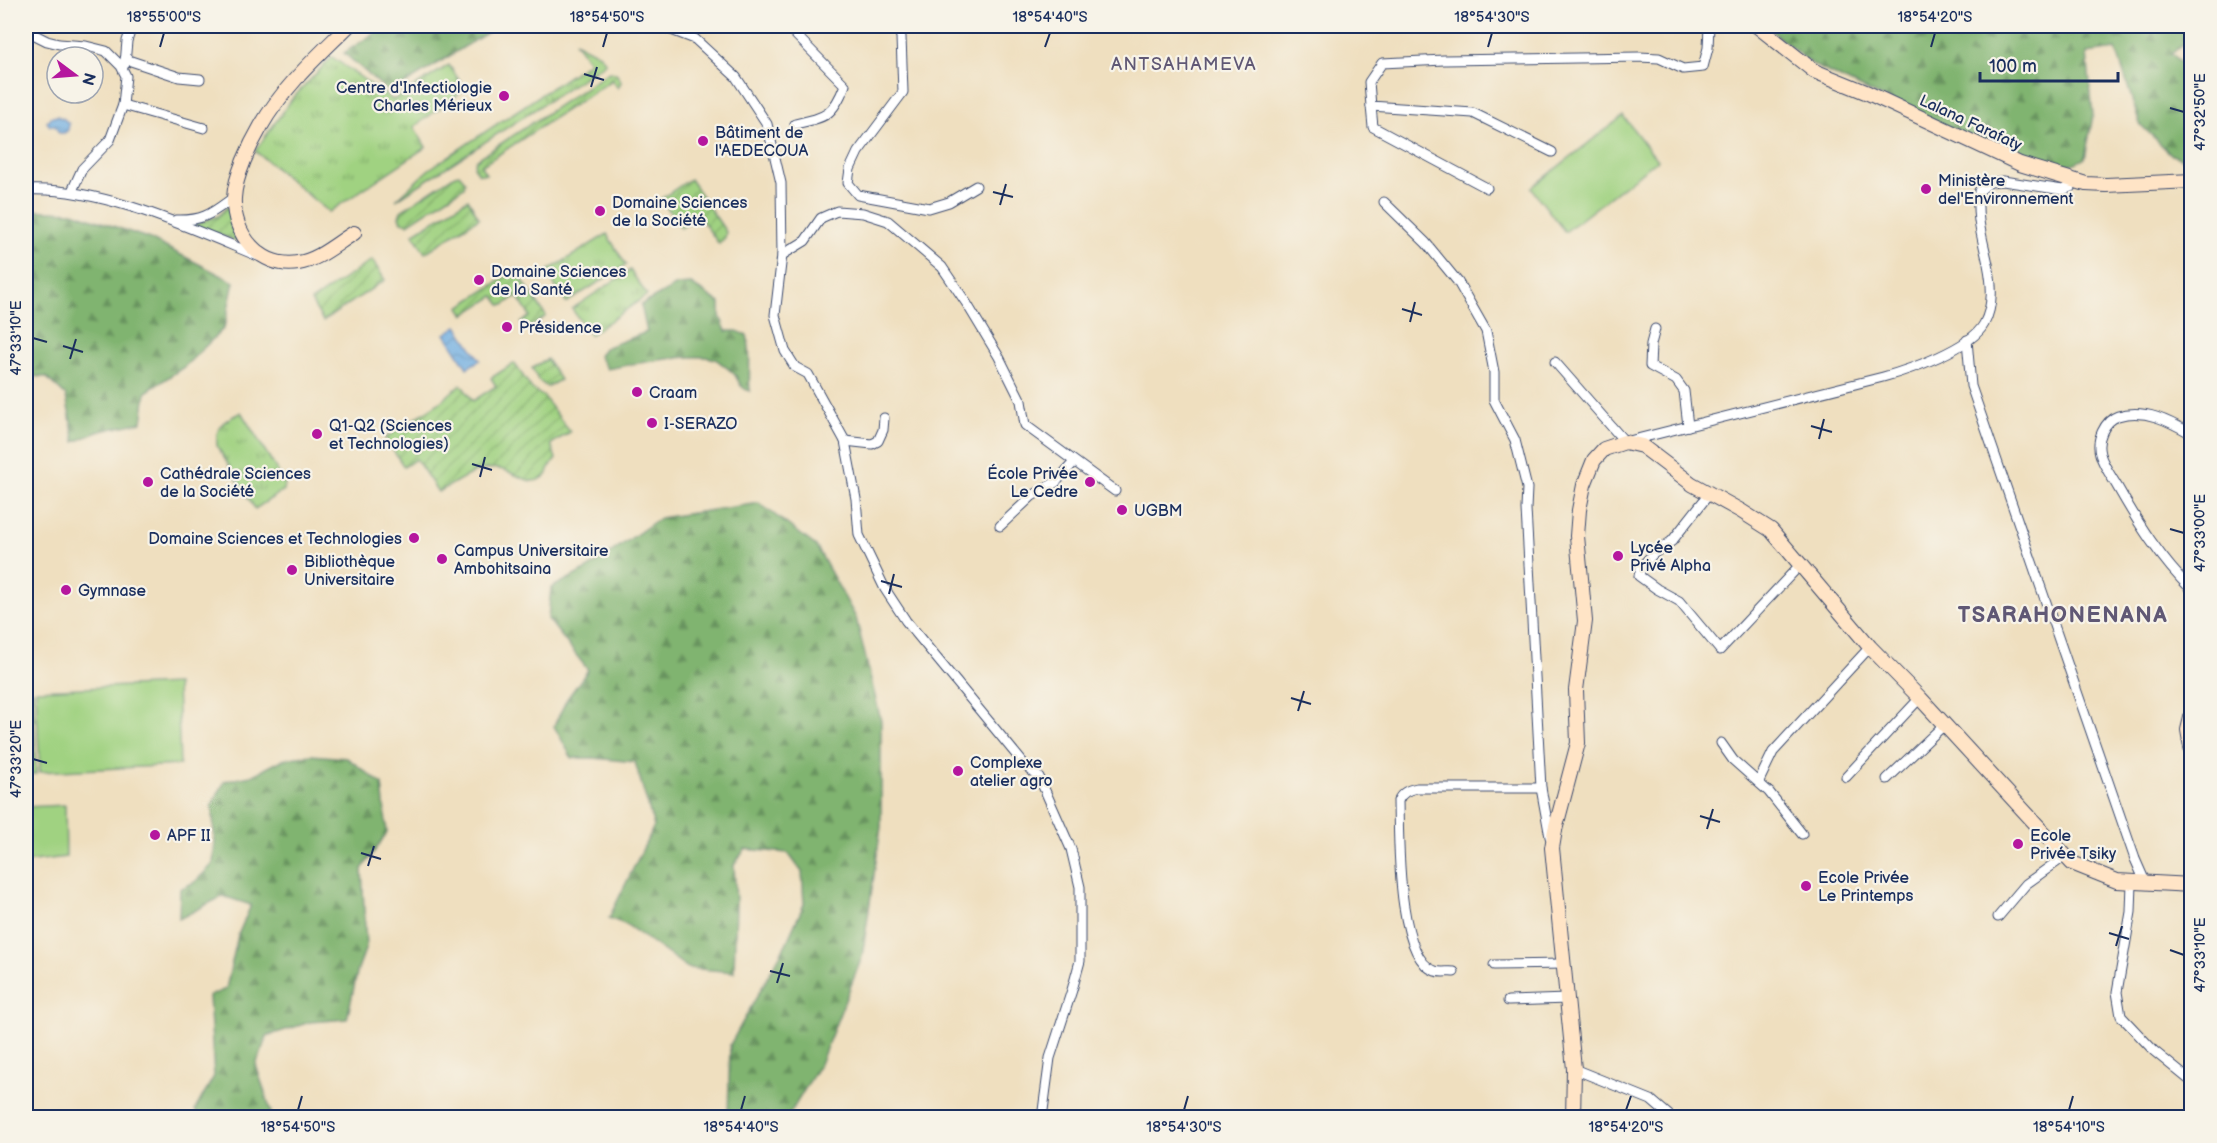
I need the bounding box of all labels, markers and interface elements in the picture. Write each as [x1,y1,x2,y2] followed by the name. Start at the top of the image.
[127,8,201,27] text: 18°55'00"S
[570,8,644,27] text: 18°54'50"S
[1012,8,1088,27] text: 18°54'40"S
[1454,8,1530,27] text: 18°54'30"S
[1898,8,1972,27] text: 18°54'20"S
[45,45,105,105] north arrow
[1980,45,2118,83] scale bar
[1111,54,1257,75] district label: ANTSAHAMEVA
[1989,56,2037,77] text: 100 m
[77,70,99,87] text: N
[2191,73,2210,151] text: 47°32'50"E
[336,79,493,116] place label: Centre d'Infectiologie Charles Mérieux
[497,89,511,103] marker: Centre d'Infectiologie Charles Mérieux
[1916,91,2025,156] street label: Lalana Farafaty
[715,124,808,161] place label: Bâtiment de l'AEDECOUA
[696,134,710,148] marker: Bâtiment de l'AEDECOUA
[1938,172,2074,209] place label: Ministère del'Environnement
[1919,182,1933,196] marker: Ministère del'Environnement
[612,194,748,231] place label: Domaine Sciences de la Société
[593,204,607,218] marker: Domaine Sciences de la Société
[491,263,627,300] place label: Domaine Sciences de la Santé
[472,273,486,287] marker: Domaine Sciences de la Santé
[7,300,26,376] text: 47°33'10"E
[519,319,602,338] place label: Présidence
[500,320,514,334] marker: Présidence
[649,384,697,403] place label: Craam
[630,385,644,399] marker: Craam
[664,415,738,434] place label: I-SERAZO
[645,416,659,430] marker: I-SERAZO
[329,417,452,454] place label: Q1-Q2 (Sciences et Technologies)
[310,427,324,441] marker: Q1-Q2 (Sciences et Technologies)
[987,463,1079,502] place label: École Privée Le Cedre
[160,465,311,502] place label: Cathédrale Sciences de la Société
[141,475,155,489] marker: Cathédrale Sciences de la Société
[1083,475,1097,489] marker: École Privée Le Cedre
[2191,494,2210,572] text: 47°33'00"E
[1134,502,1182,521] place label: UGBM
[1115,503,1129,517] marker: UGBM
[148,530,402,549] place label: Domaine Sciences et Technologies
[407,531,421,545] marker: Domaine Sciences et Technologies
[1630,539,1711,576] place label: Lycée Privé Alpha
[454,542,609,579] place label: Campus Universitaire Ambohitsaina
[1611,549,1625,563] marker: Lycée Privé Alpha
[435,552,449,566] marker: Campus Universitaire Ambohitsaina
[304,553,396,590] place label: Bibliothèque Universitaire
[285,563,299,577] marker: Bibliothèque Universitaire
[78,582,146,601] place label: Gymnase
[59,583,73,597] marker: Gymnase
[1958,602,2168,629] district label: TSARAHONENANA
[7,720,26,798] text: 47°33'20"E
[970,754,1053,791] place label: Complexe atelier agro
[951,764,965,778] marker: Complexe atelier agro
[167,827,211,846] place label: APF II
[2030,827,2117,864] place label: Ecole Privée Tsiky
[148,828,162,842] marker: APF II
[2011,837,2025,851] marker: Ecole Privée Tsiky
[1818,869,1914,906] place label: Ecole Privée Le Printemps
[1799,879,1813,893] marker: Ecole Privée Le Printemps
[2191,917,2210,993] text: 47°33'10"E
[261,1118,335,1137] text: 18°54'50"S
[703,1118,779,1137] text: 18°54'40"S
[1146,1118,1222,1137] text: 18°54'30"S
[1589,1118,1663,1137] text: 18°54'20"S
[2033,1118,2105,1137] text: 18°54'10"S

